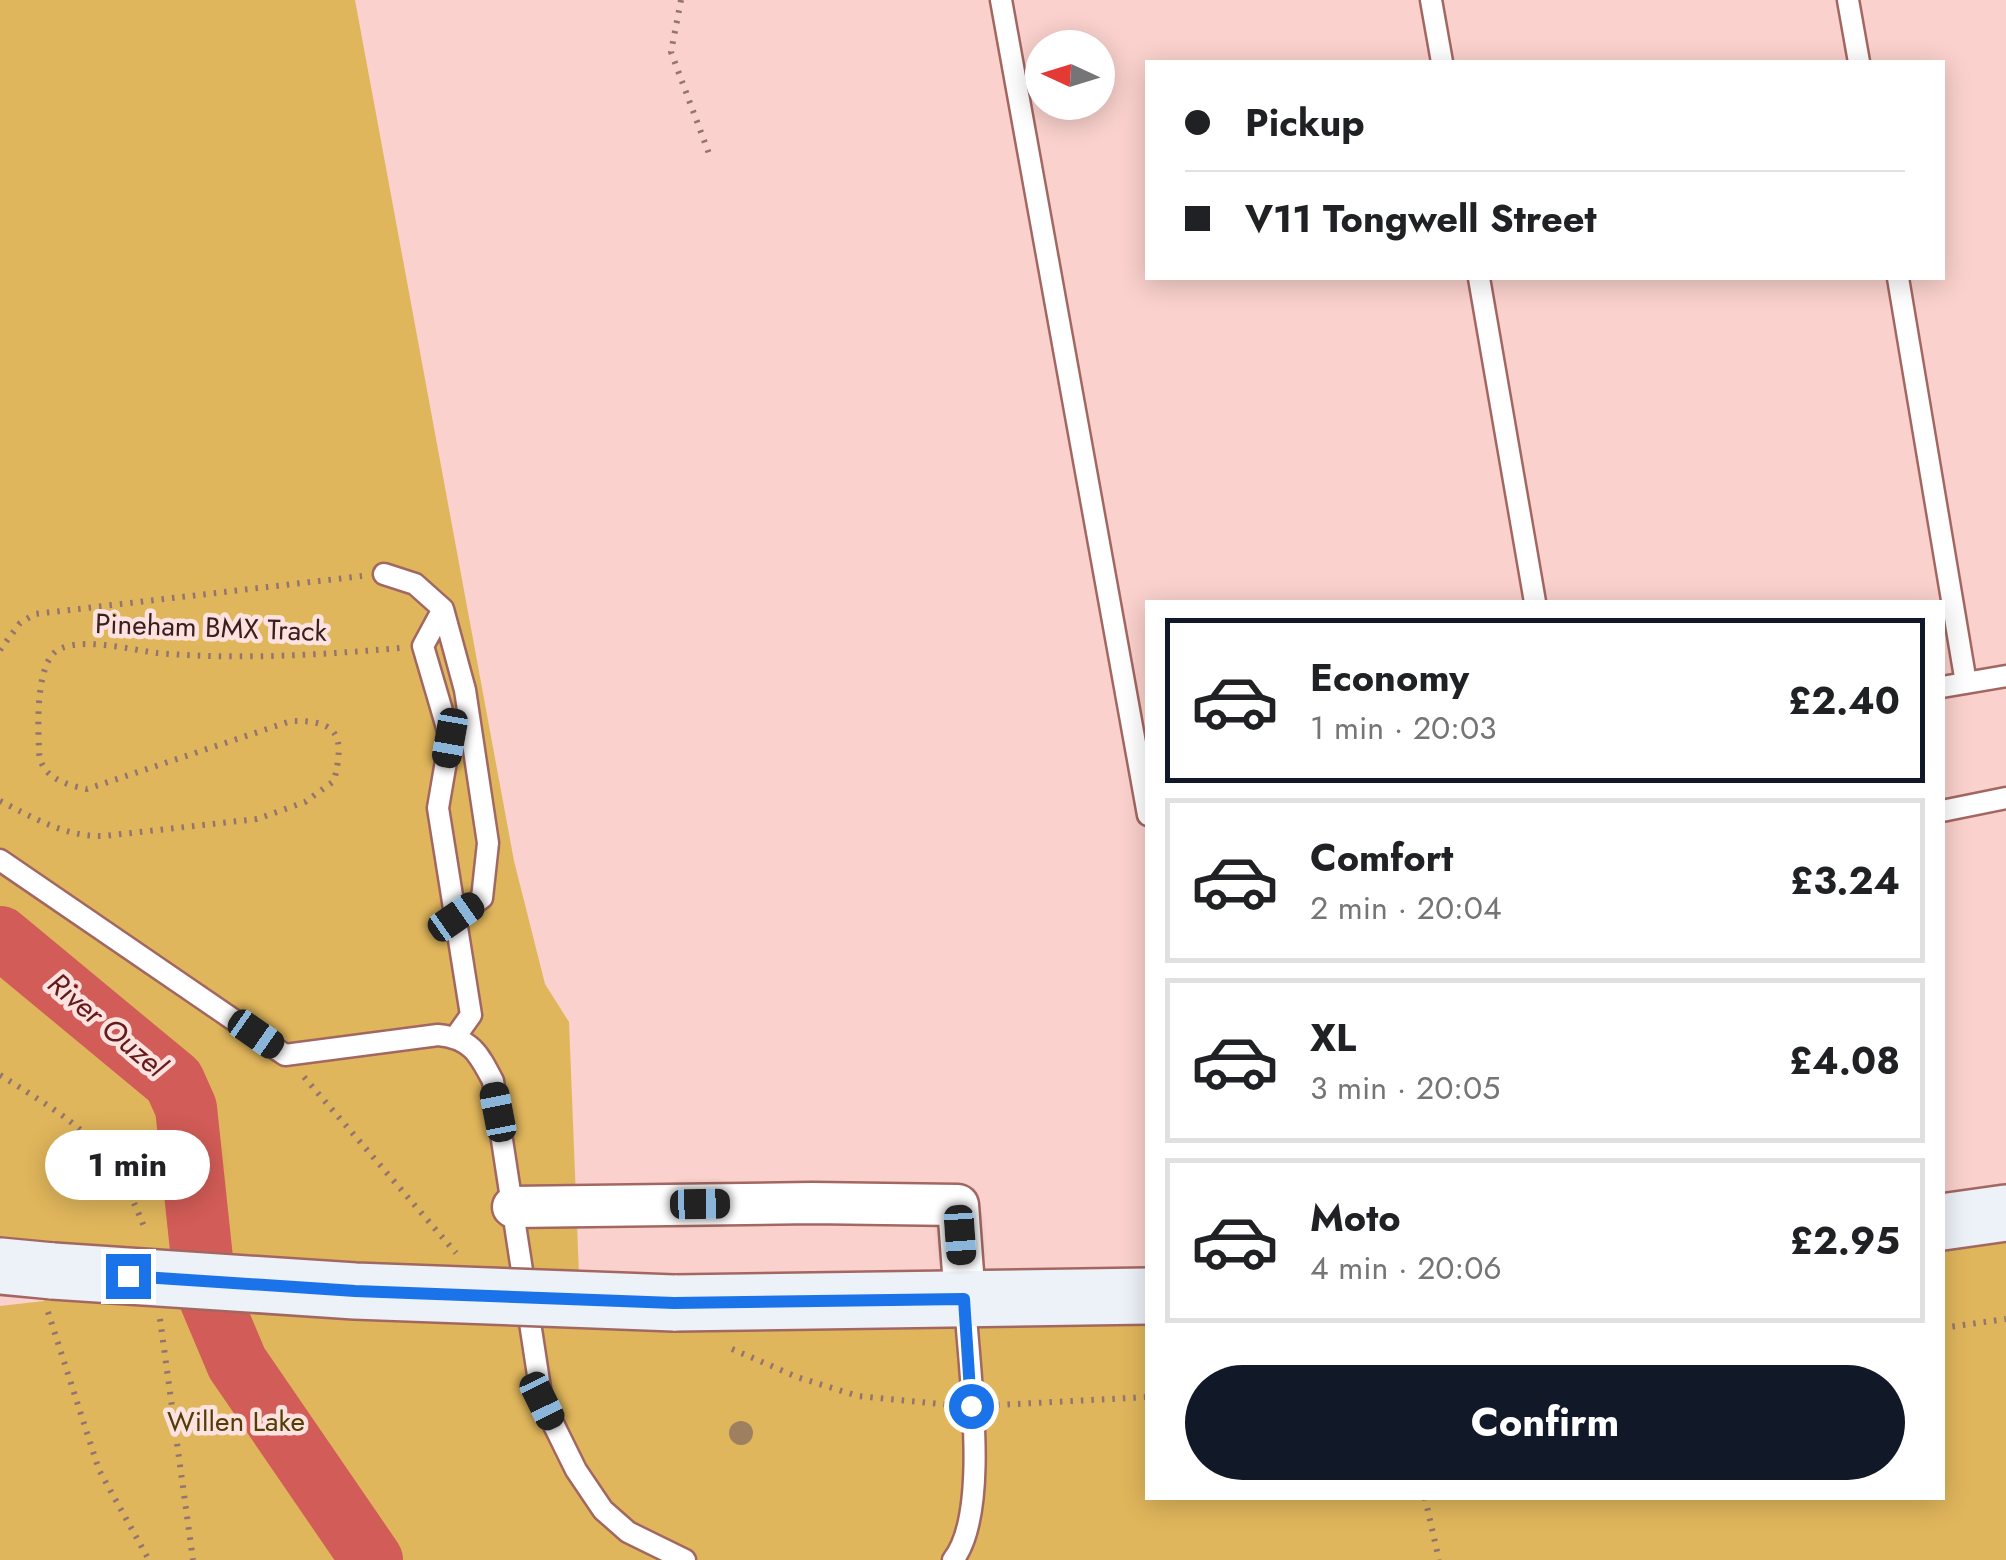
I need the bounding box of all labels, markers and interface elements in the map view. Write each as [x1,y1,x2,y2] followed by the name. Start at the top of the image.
[1025,30,1115,120] north arrow
[1025,30,1115,120] map controls
[1245,95,1365,150] text: Pickup
[1245,191,1597,246] text: V11 Tongwell Street
[94,603,328,652] street label: Pineham BMX Track
[1310,650,1469,705] text: Economy
[1190,656,1280,746] icon: car
[1788,673,1900,728] text: £2.40
[1310,705,1497,751] text: 1 min · 20:03
[430,706,470,770] car
[1310,830,1453,885] text: Comfort
[1190,836,1280,926] icon: car
[1790,853,1900,908] text: £3.24
[1310,885,1502,931] text: 2 min · 20:04
[423,888,489,946] car
[39,962,177,1088] water label: River Ouzel
[223,1005,289,1063] car
[1310,1010,1356,1065] text: XL
[1190,1016,1280,1106] icon: car
[1789,1033,1900,1088] text: £4.08
[1310,1065,1500,1111] text: 3 min · 20:05
[478,1080,518,1144] car
[46,1131,210,1201] callout: 1 min
[88,1142,167,1188] text: 1 min
[670,1188,730,1220] car
[1310,1190,1401,1245] text: Moto
[1190,1196,1280,1286] icon: car
[943,1204,977,1266] car
[1790,1213,1900,1268] text: £2.95
[1310,1245,1502,1291] text: 4 min · 20:06
[106,1254,151,1299] route end
[1185,1365,1905,1480] button: Confirm
[515,1367,569,1435] car
[949,1384,994,1429] route start
[167,1401,305,1442] park label: Willen Lake

